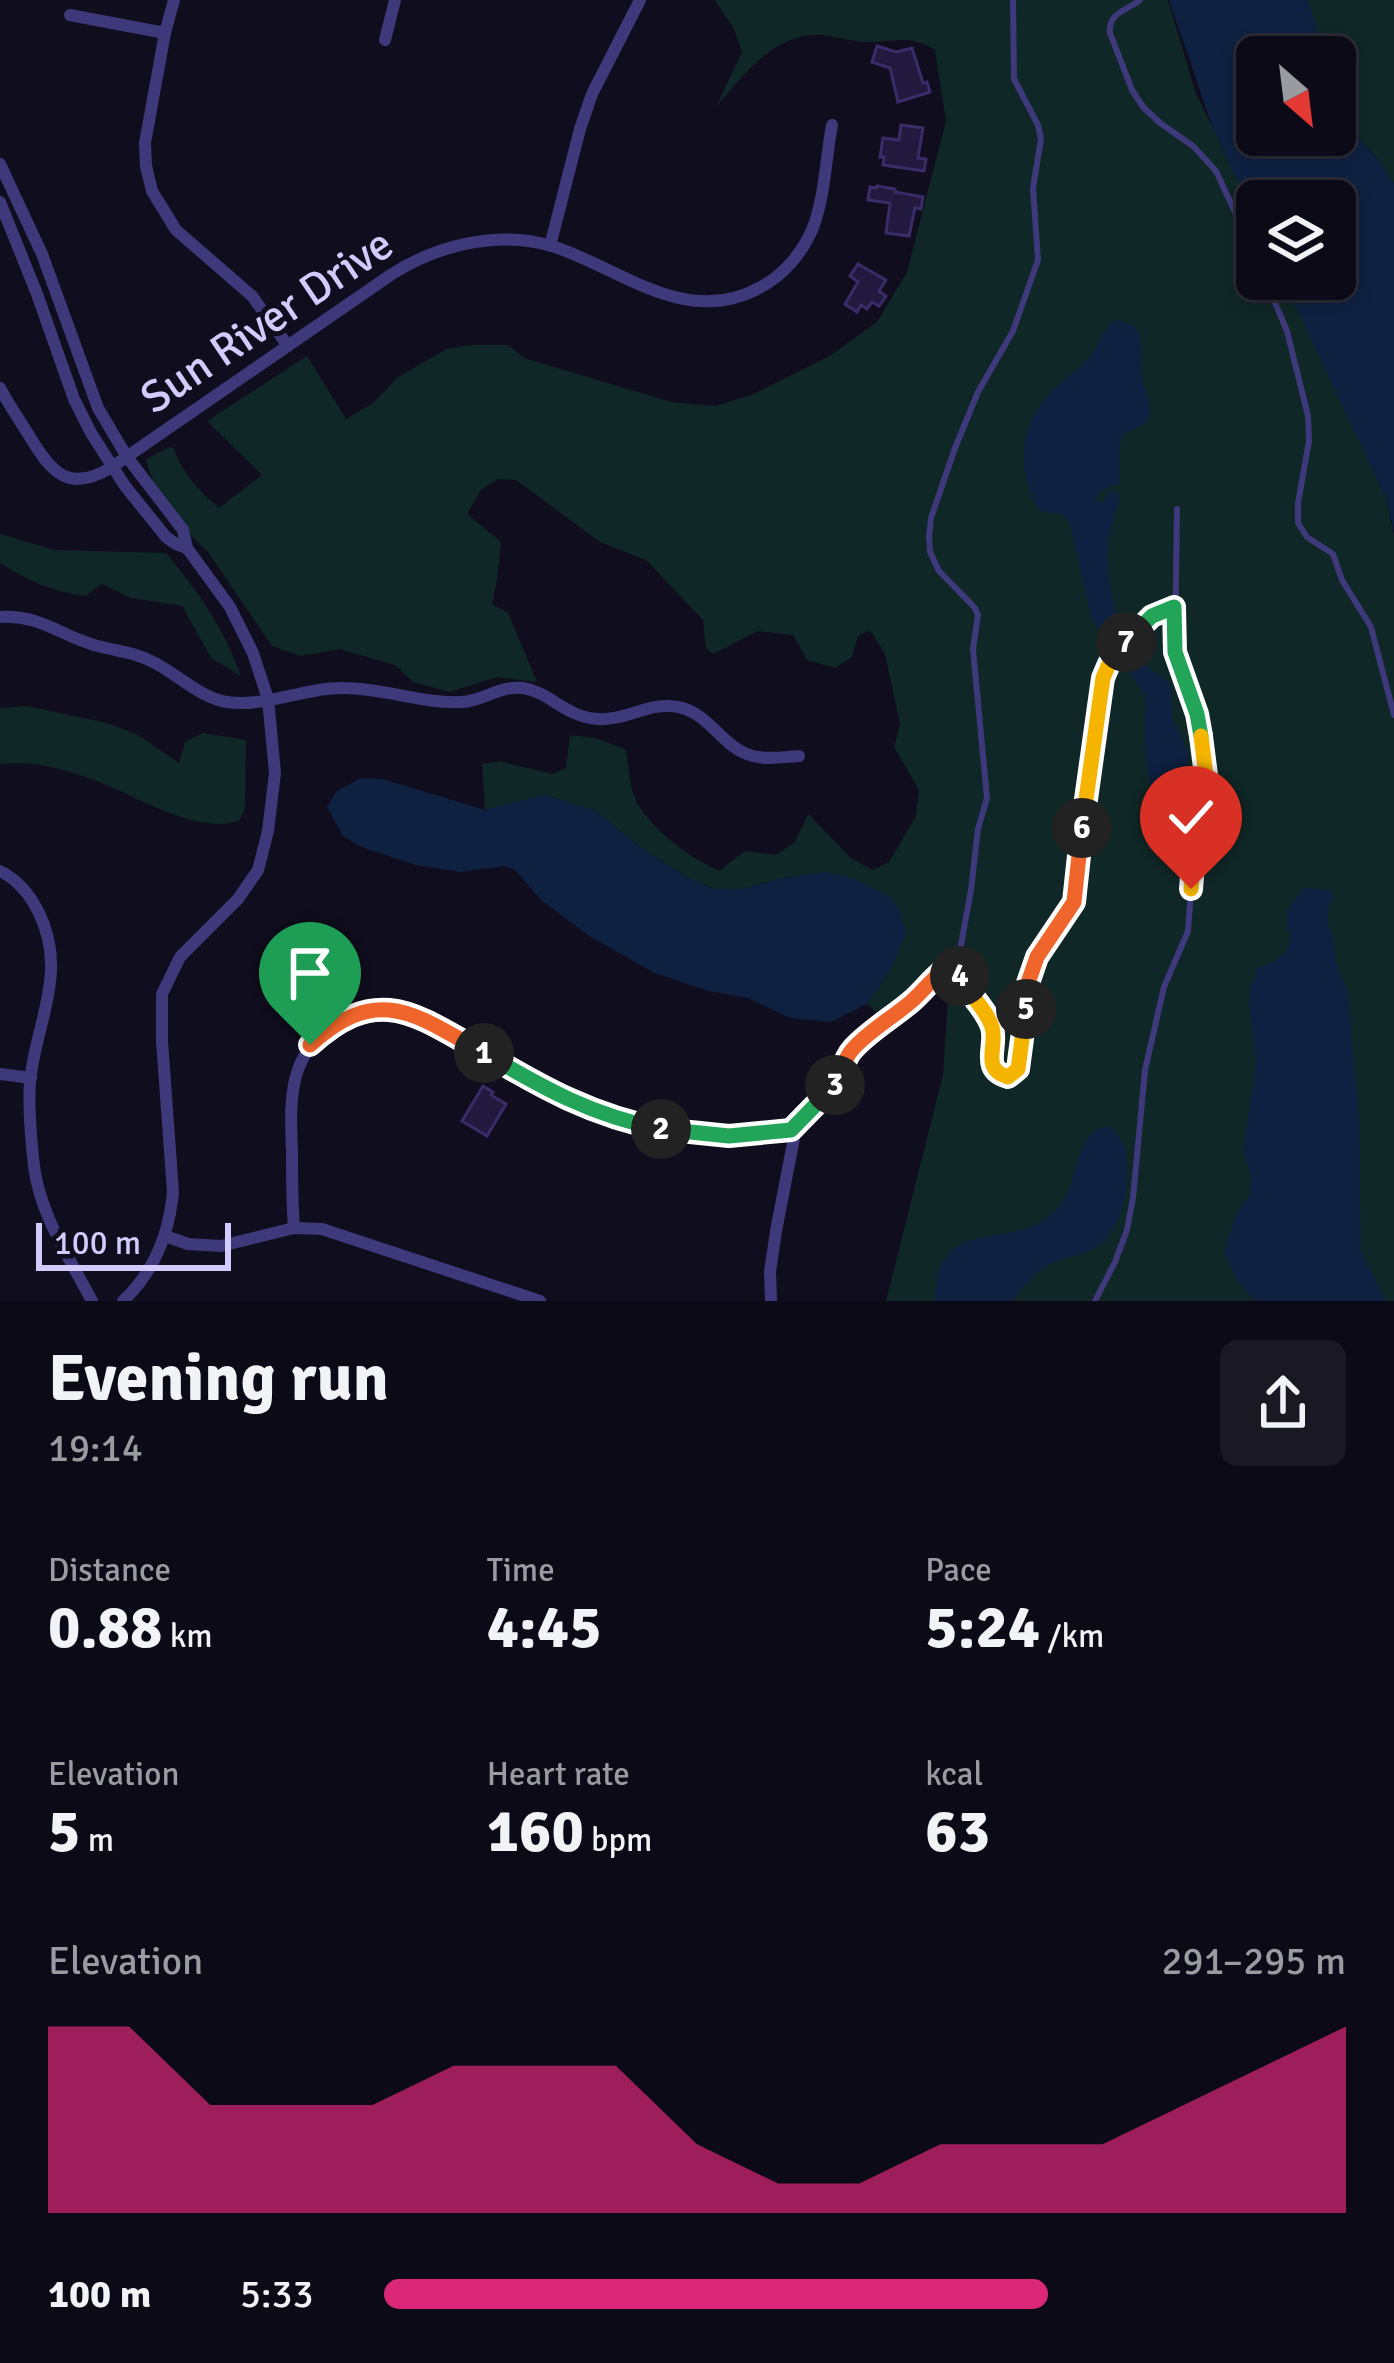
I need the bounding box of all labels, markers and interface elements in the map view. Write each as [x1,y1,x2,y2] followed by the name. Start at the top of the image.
[1236,36,1356,156] north arrow
[1236,36,1356,300] map controls
[1236,180,1356,300] button: layers
[130,217,403,426] street label: Sun River Drive
[1096,612,1156,672] pin: 7
[1117,621,1135,662] text: 7
[1140,766,1242,889] pin
[1158,784,1224,850] icon: check
[1052,798,1112,858] pin: 6
[1073,807,1091,848] text: 6
[259,922,361,1045] pin
[277,940,343,1006] icon: arrive
[930,946,990,1006] pin: 4
[951,955,969,996] text: 4
[996,979,1056,1039] pin: 5
[1017,988,1035,1029] text: 5
[454,1023,514,1083] pin: 1
[475,1032,493,1073] text: 1
[805,1055,865,1115] pin: 3
[826,1064,844,1105] text: 3
[631,1099,691,1159] pin: 2
[652,1108,670,1149] text: 2
[36,1217,231,1270] scale bar
[54,1223,141,1264] text: 100 m
[48,1338,389,1419] text: Evening run
[1220,1340,1346,1466] button: share
[48,1424,143,1472] text: 19:14
[48,1550,171,1591] text: Distance
[487,1550,555,1591] text: Time
[925,1550,992,1591] text: Pace
[48,1591,162,1665] text: 0.88
[487,1591,602,1665] text: 4:45
[925,1591,1040,1665] text: 5:24
[162,1616,213,1657] text: km
[1040,1616,1104,1657] text: /km
[48,1754,179,1795] text: Elevation
[487,1754,630,1795] text: Heart rate
[925,1754,983,1795] text: kcal
[48,1795,80,1869] text: 5
[487,1795,584,1869] text: 160
[925,1795,990,1869] text: 63
[80,1820,114,1861] text: m
[584,1820,652,1861] text: bpm
[48,1937,203,1985] text: Elevation
[1161,1937,1346,1985] text: 291–295 m
[48,2270,151,2318] text: 100 m
[240,2270,314,2318] text: 5:33

